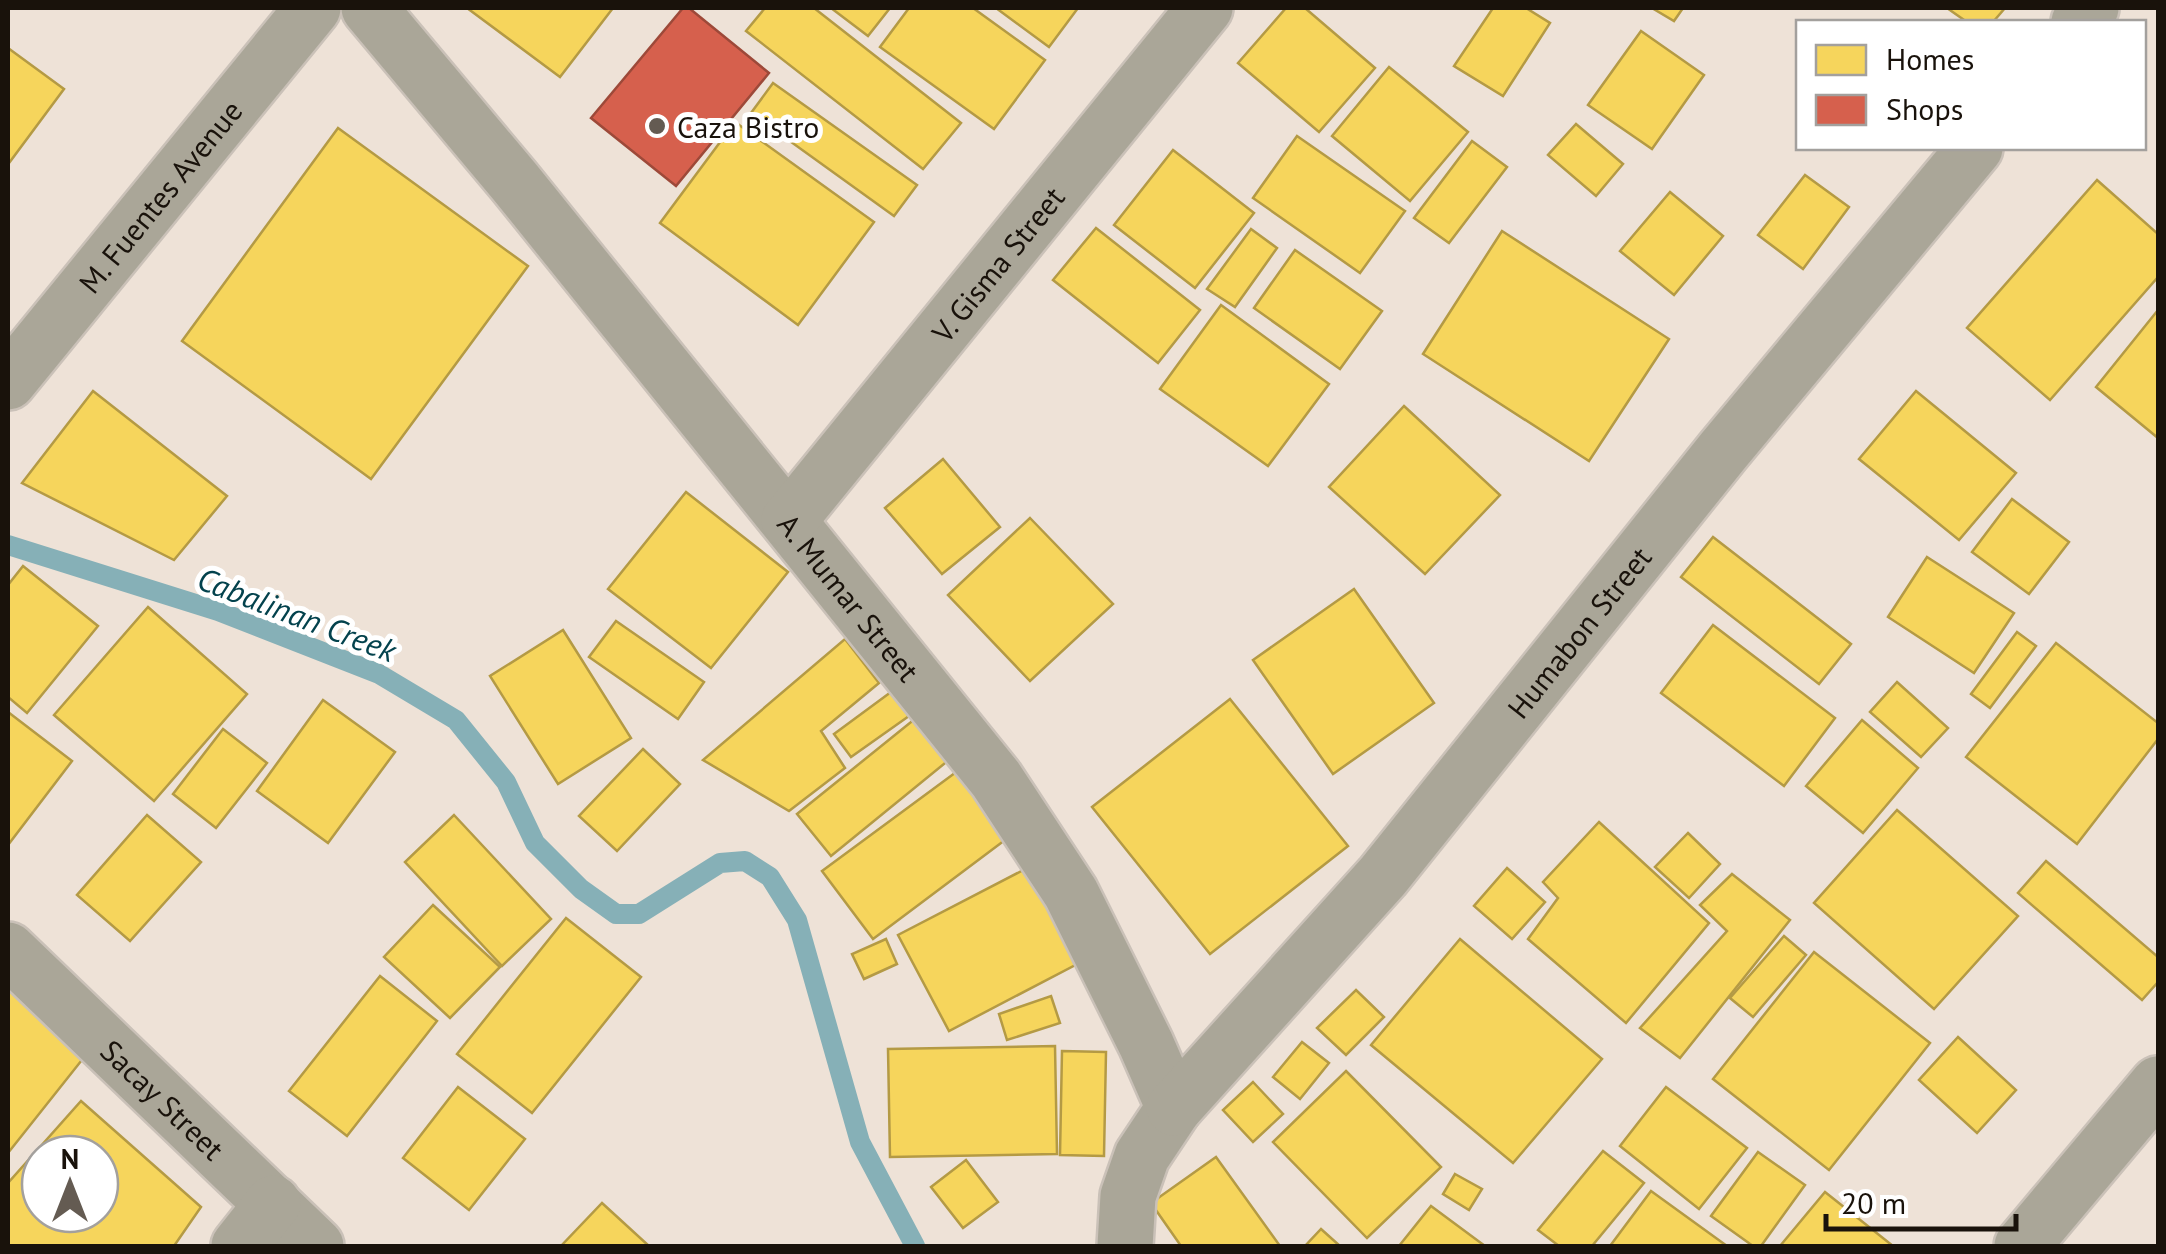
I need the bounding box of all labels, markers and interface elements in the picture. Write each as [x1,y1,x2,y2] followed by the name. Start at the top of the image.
[1796,20,2146,150] legend
[1886,39,1974,78] text: Homes
[1886,89,1963,128] text: Shops
[69,92,250,300] street label: M. Fuentes Avenue
[677,107,819,146] place label: Caza Bistro
[646,115,668,137] marker: Caza Bistro
[922,178,1072,350] street label: V. Gisma Street
[770,505,929,689] street label: A. Mumar Street
[1498,538,1659,726] street label: Humabon Street
[192,557,404,672] water label: Cabalinan Creek
[93,1031,233,1167] street label: Sacay Street
[20,1134,120,1234] north arrow
[61,1140,79,1177] text: N
[1826,1169,2016,1231] scale bar
[1841,1183,1906,1222] text: 20 m

